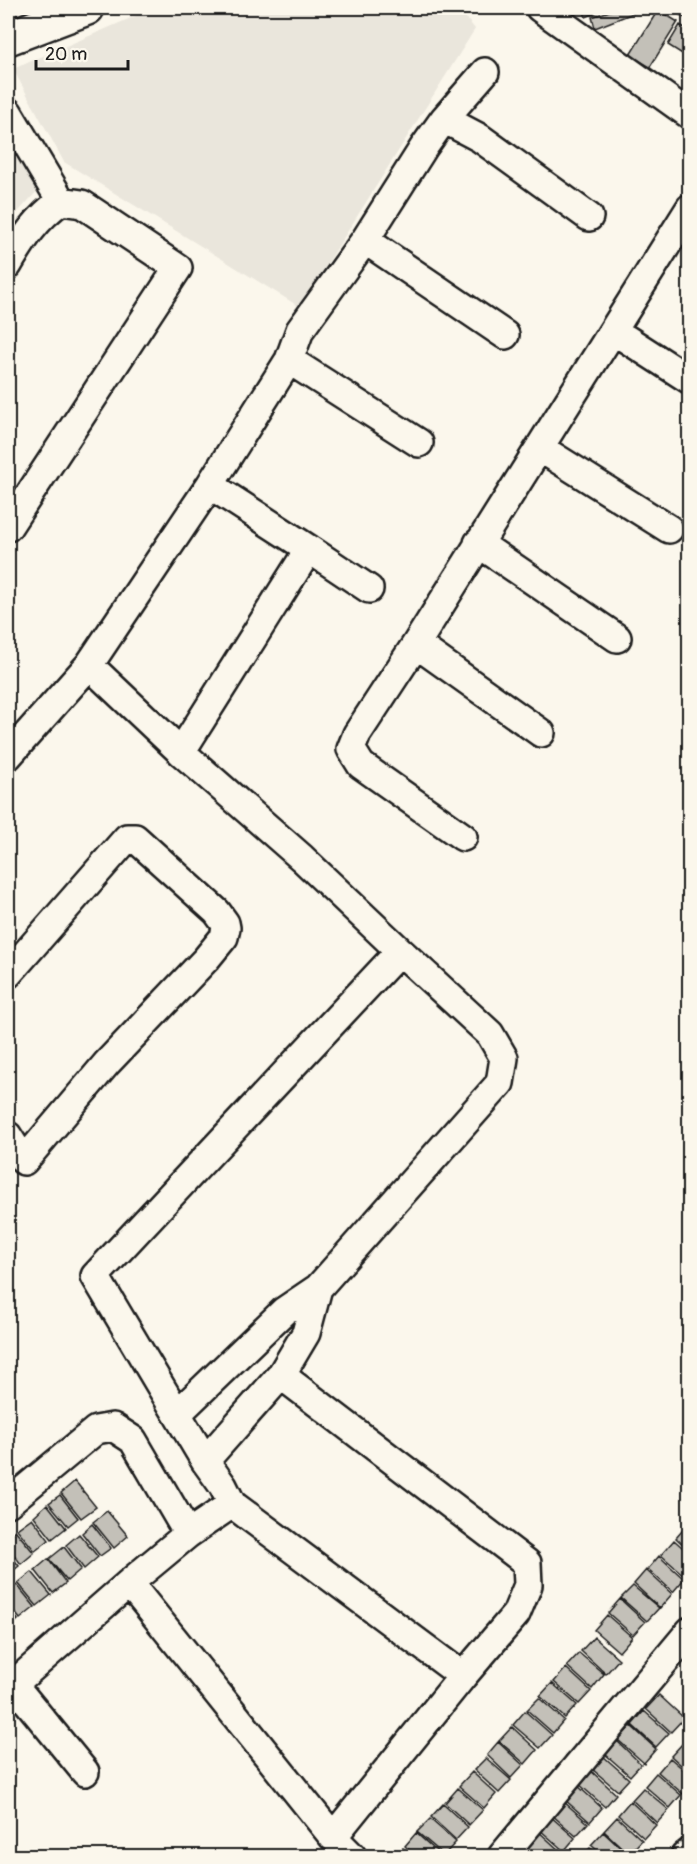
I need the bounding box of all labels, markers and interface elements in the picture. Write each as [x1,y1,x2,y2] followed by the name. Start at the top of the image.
[36,33,128,71] scale bar
[45,43,87,66] text: 20 m

